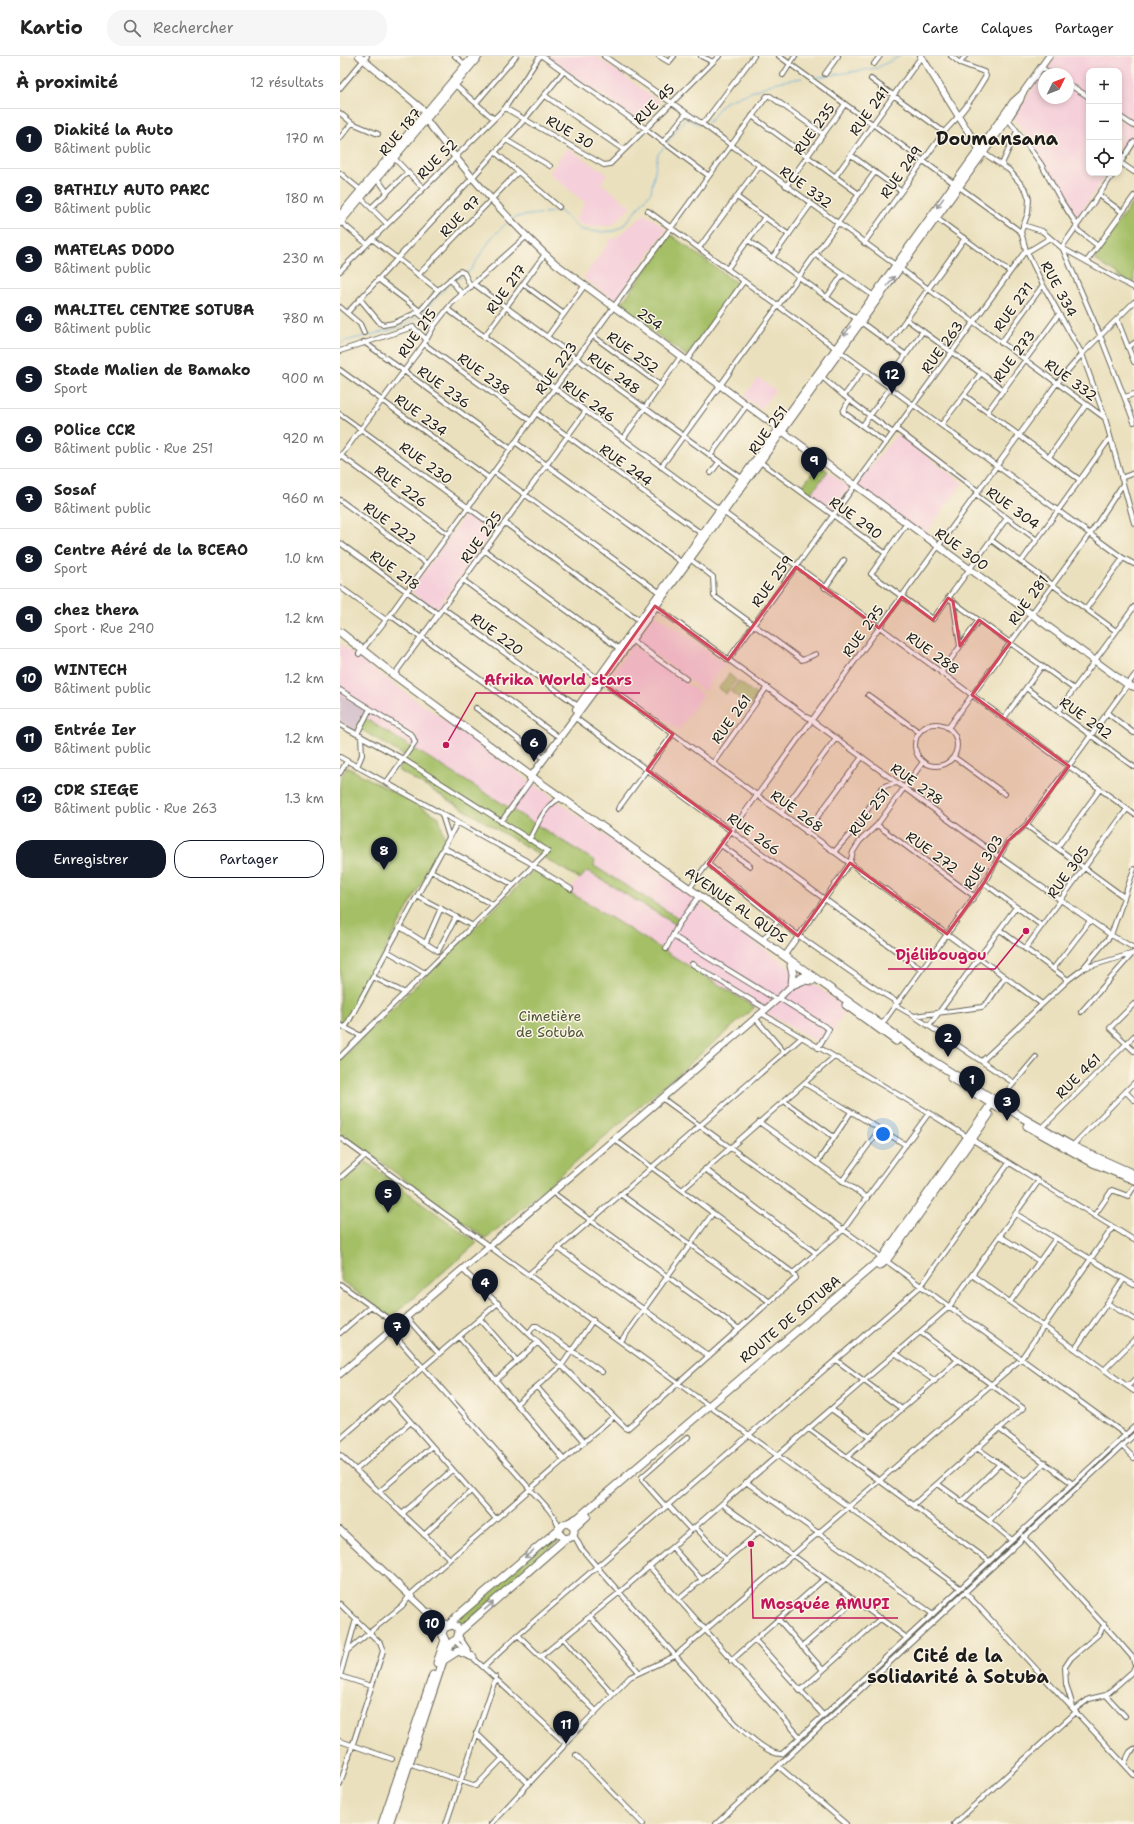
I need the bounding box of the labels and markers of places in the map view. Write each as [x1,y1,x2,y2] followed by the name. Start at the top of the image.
[879,361,905,394] pin: 12
[801,447,827,480] pin: 9
[476,666,640,693] callout: Afrika World stars
[521,729,547,762] pin: 6
[371,837,397,870] pin: 8
[888,942,995,969] callout: Djélibougou
[935,1024,961,1057] pin: 2
[959,1066,985,1099] pin: 1
[994,1088,1020,1121] pin: 3
[375,1180,401,1213] pin: 5
[472,1269,498,1302] pin: 4
[384,1313,410,1346] pin: 7
[753,1591,898,1618] callout: Mosquée AMUPI
[419,1610,445,1643] pin: 10
[553,1711,579,1744] pin: 11

